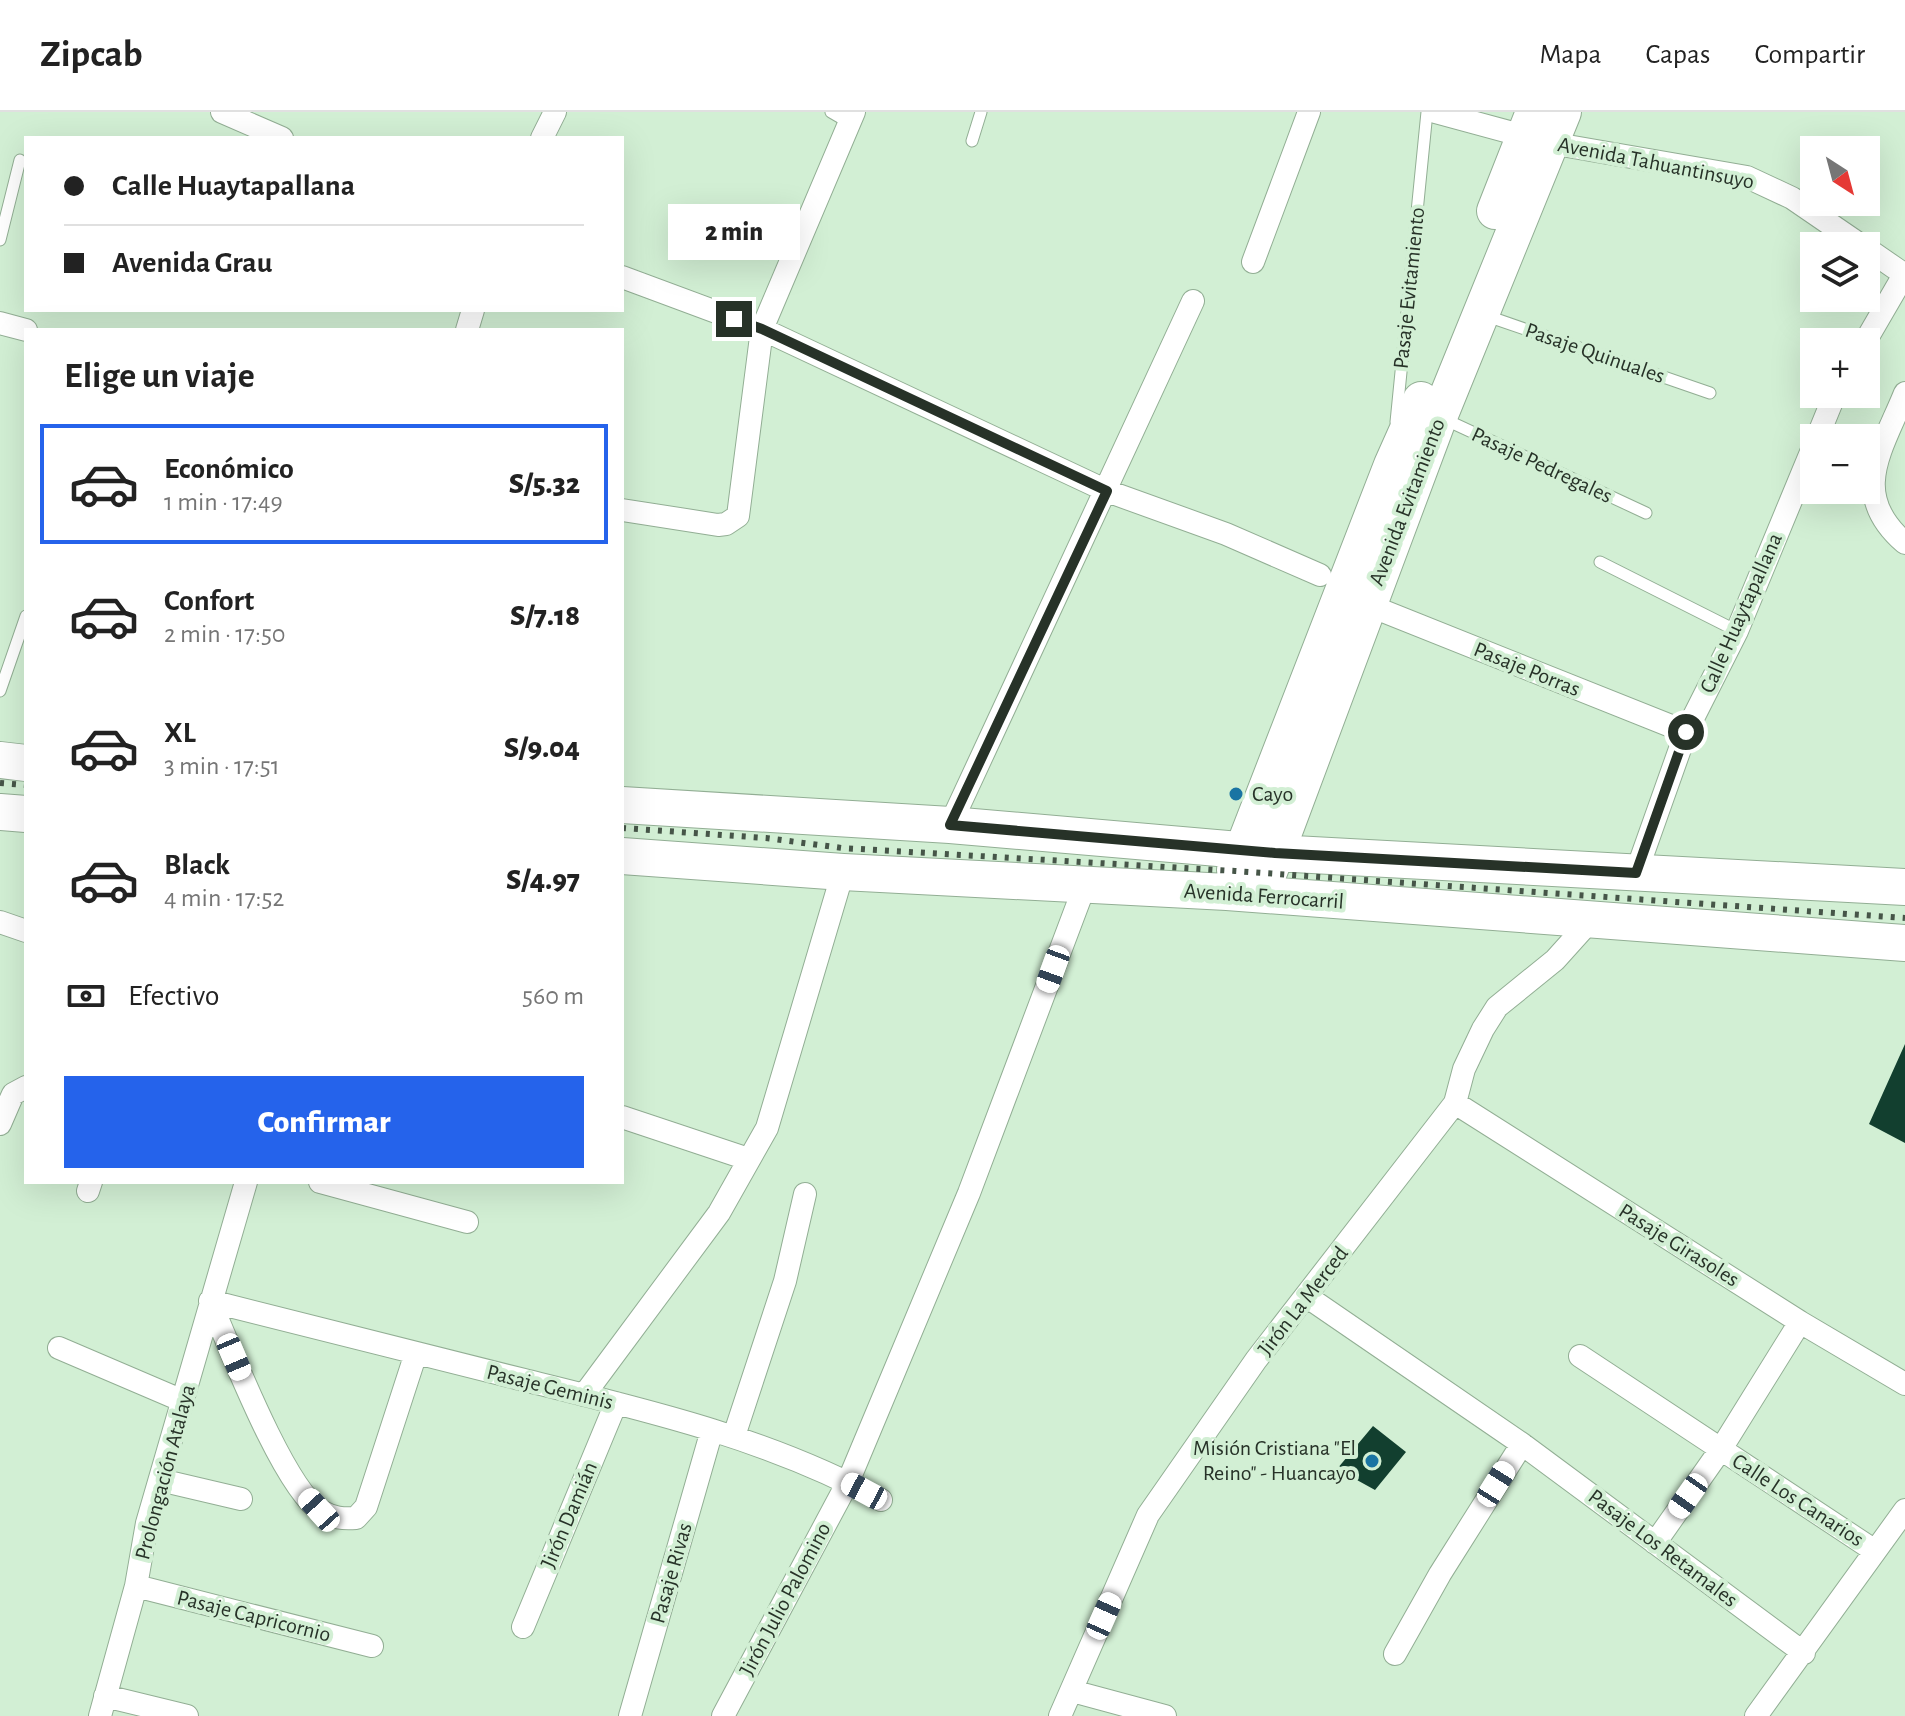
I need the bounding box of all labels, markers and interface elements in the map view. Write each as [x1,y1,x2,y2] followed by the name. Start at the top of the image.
[40,36,143,74] text: Zipcab
[1539,41,1601,69] text: Mapa
[1645,41,1710,69] text: Capas
[1754,41,1865,69] text: Compartir
[1556,133,1756,193] street label: Avenida Tahuantinsuyo
[1800,136,1880,216] north arrow
[1800,136,1880,504] map controls
[112,171,355,201] text: Calle Huaytapallana
[668,203,800,259] callout: 2 min
[1390,206,1428,370] street label: Pasaje Evitamiento
[705,219,763,245] text: 2 min
[1800,232,1880,312] button: layers
[112,248,272,278] text: Avenida Grau
[716,301,752,337] route end
[1522,319,1668,387] street label: Pasaje Quinuales
[1800,328,1880,408] button: +
[64,358,255,394] text: Elige un viaje
[1365,416,1449,588] street label: Avenida Evitamiento
[1468,423,1616,507] street label: Pasaje Pedregales
[1800,424,1880,504] button: −
[68,448,140,520] icon: car
[164,454,294,484] text: Económico
[509,469,580,499] text: S/5.32
[164,489,283,515] text: 1 min · 17:49
[1696,530,1786,696] street label: Calle Huaytapallana
[68,580,140,652] icon: car
[164,586,254,616] text: Confort
[510,601,580,631] text: S/7.18
[164,621,286,647] text: 2 min · 17:50
[1471,638,1583,700] street label: Pasaje Porras
[68,712,140,784] icon: car
[1668,714,1704,750] route start
[164,718,196,748] text: XL
[504,733,580,763] text: S/9.04
[164,753,280,779] text: 3 min · 17:51
[1252,783,1293,805] place label: Cayo
[1227,785,1245,803] marker: Cayo
[68,844,140,916] icon: car
[164,850,230,880] text: Black
[506,865,580,895] text: S/4.97
[1183,879,1345,913] street label: Avenida Ferrocarril
[164,885,284,911] text: 4 min · 17:52
[1034,942,1072,996] car
[64,974,108,1018] icon: cash
[128,981,220,1011] text: Efectivo
[522,983,584,1009] text: 560 m
[64,1076,584,1168] button: Confirmar
[1615,1199,1743,1291] street label: Pasaje Girasoles
[1254,1242,1352,1360] street label: Jirón La Merced
[214,1330,254,1384] car
[484,1361,616,1413] street label: Pasaje Geminis
[131,1382,199,1562] street label: Prolongación Atalaya
[1193,1437,1356,1484] place label: Misión Cristiana "El Reino" - Huancayo
[1728,1449,1868,1551] street label: Calle Los Canarios
[1363,1452,1381,1470] marker: Misión Cristiana "El Reino" - Huancayo
[1473,1457,1519,1511] car
[537,1459,601,1571] street label: Jirón Damián
[837,1469,891,1513] car
[1664,1469,1712,1523] car
[294,1484,344,1536] car
[1584,1485,1742,1611] street label: Pasaje Los Retamales
[735,1519,835,1679] street label: Jirón Julio Palomino
[646,1520,696,1626] street label: Pasaje Rivas
[175,1586,333,1646] street label: Pasaje Capricornio
[1083,1589,1125,1643] car

